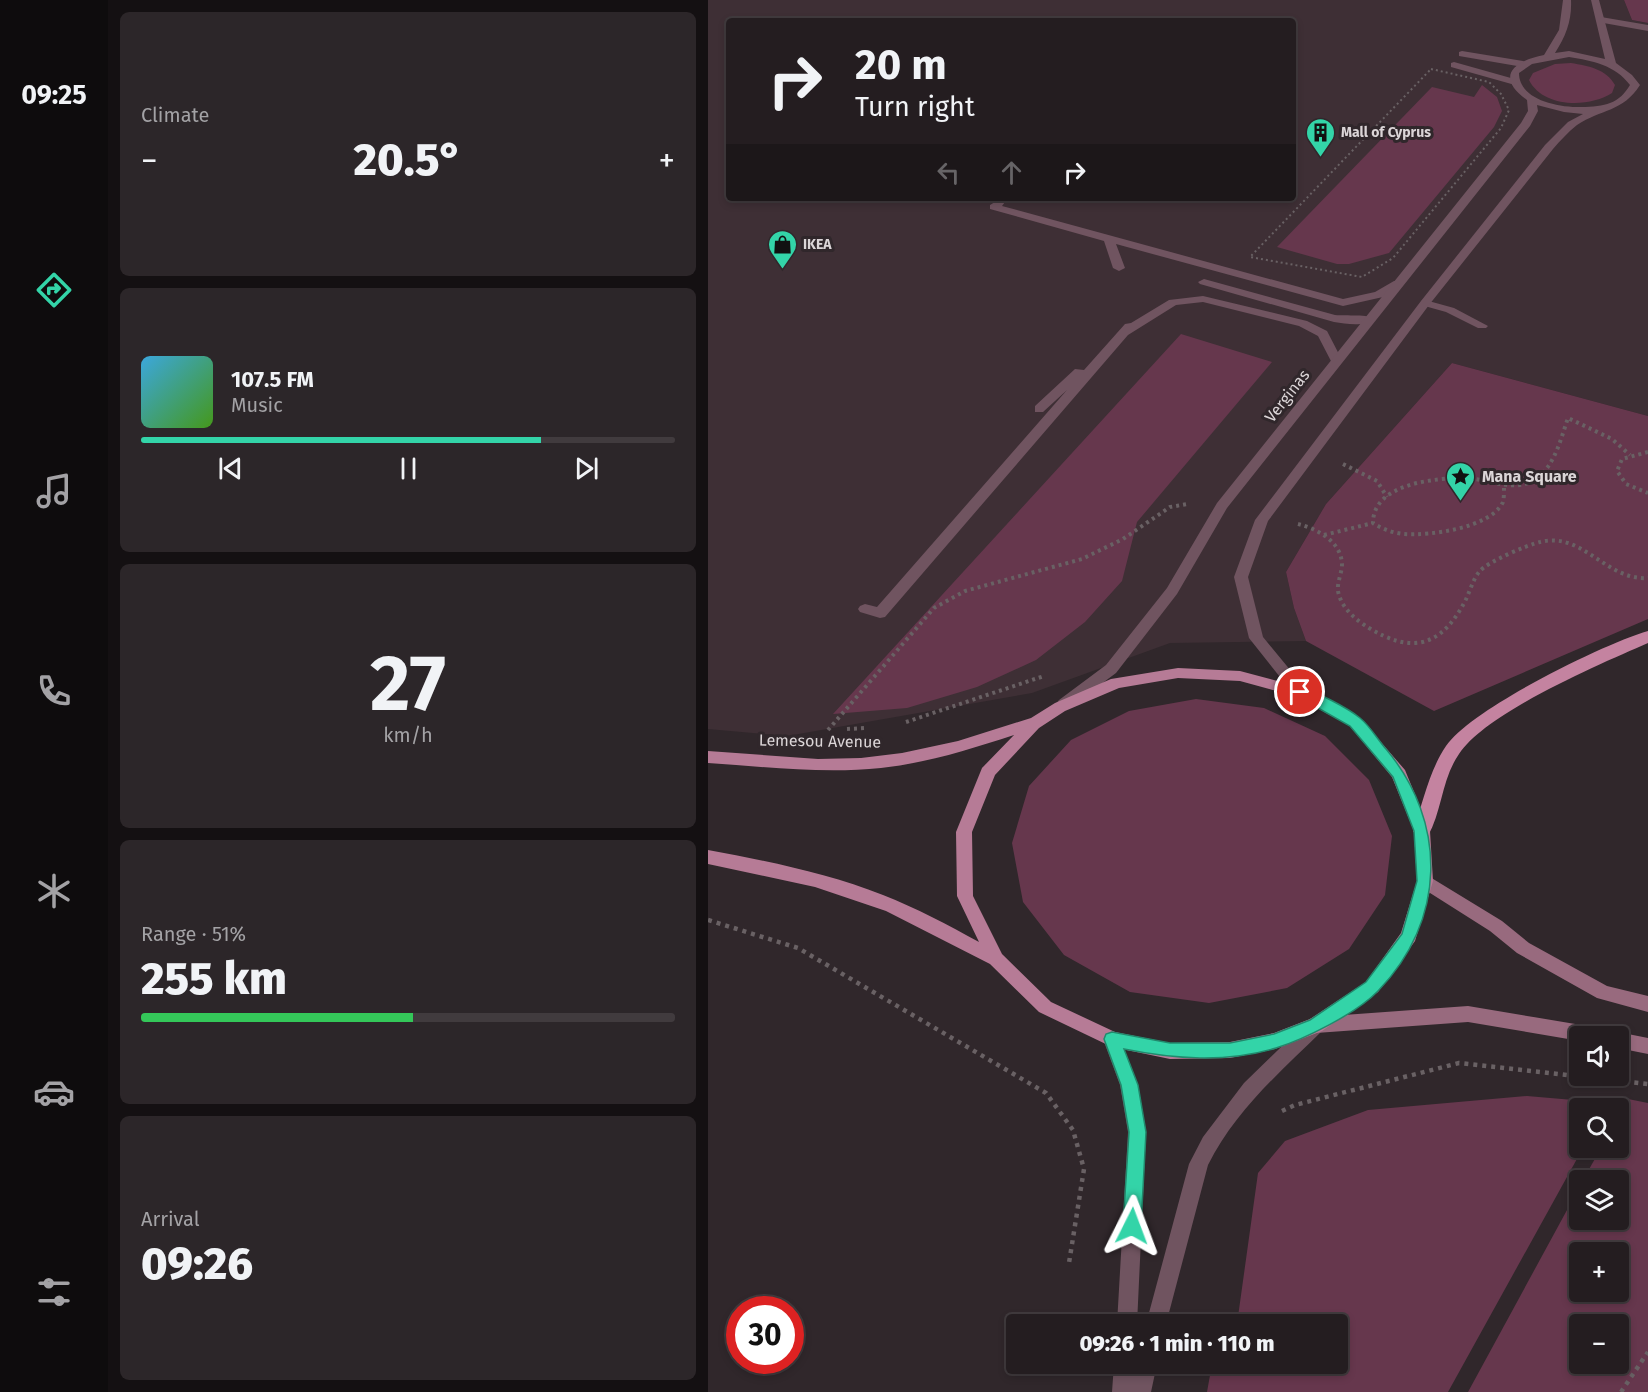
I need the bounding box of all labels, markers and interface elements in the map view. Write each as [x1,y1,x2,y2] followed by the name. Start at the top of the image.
[855,40,947,90] text: 20 m
[756,42,834,120] icon: right
[21,79,87,111] text: 09:25
[855,91,975,123] text: Turn right
[141,103,209,127] text: Climate
[1304,116,1336,158] building icon: Mall of Cyprus
[1341,124,1431,141] place label: Mall of Cyprus
[353,133,463,187] text: 20.5°
[141,141,158,181] text: −
[659,141,675,181] text: +
[932,156,965,189] icon: left
[995,156,1028,189] icon: ahead
[1058,156,1091,189] icon: right
[766,228,798,270] shop icon: IKEA
[803,236,832,253] place label: IKEA
[33,269,75,311] icon: directions
[231,366,314,393] text: 107.5 FM
[1261,366,1313,426] street label: Verginas
[231,393,283,417] text: Music
[214,452,247,485] icon: previous
[392,452,425,485] icon: pause
[570,452,603,485] icon: next
[1445,460,1477,502] place icon: Mana Square
[1482,467,1577,486] place label: Mana Square
[33,470,75,512] icon: music
[370,637,446,731] text: 27
[1274,666,1325,717] pin
[33,670,75,712] icon: phone
[1283,675,1316,708] icon: arrive
[383,723,433,747] text: km/h
[759,730,881,752] street label: Lemesou Avenue
[33,870,75,912] icon: climate
[141,922,246,946] text: Range · 51%
[141,952,287,1006] text: 255 km
[1569,1026,1629,1374] map controls
[1569,1026,1629,1086] button: sound
[33,1071,75,1113] icon: car
[1569,1098,1629,1158] button: search
[1569,1170,1629,1230] button: layers
[1100,1194,1164,1258] position arrow
[141,1207,200,1231] text: Arrival
[141,1237,253,1291] text: 09:26
[1569,1242,1629,1302] button: +
[33,1271,75,1313] icon: filters
[726,1296,804,1374] speed limit sign: 30
[1569,1314,1629,1374] button: −
[1079,1330,1275,1357] text: 09:26 · 1 min · 110 m

